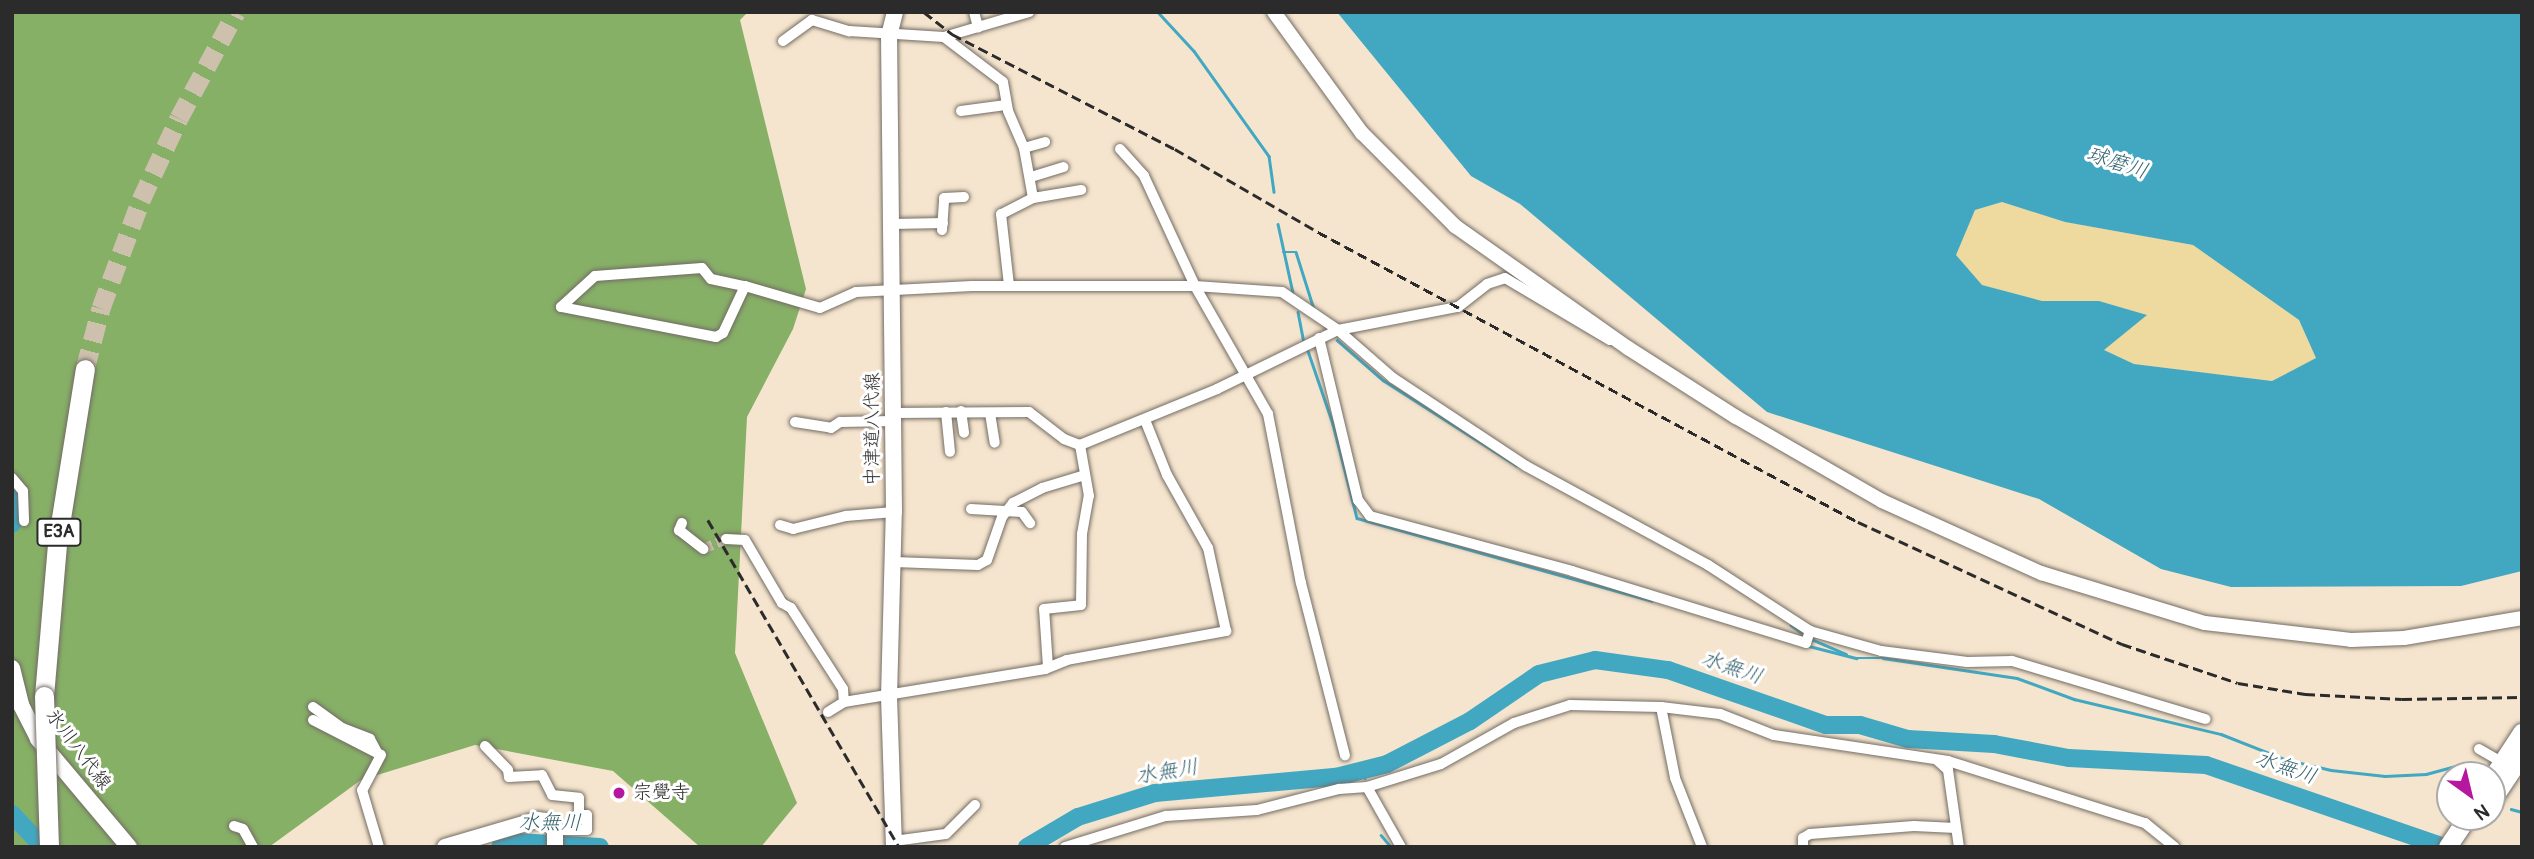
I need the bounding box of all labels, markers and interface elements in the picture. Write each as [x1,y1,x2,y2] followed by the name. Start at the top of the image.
[2083,141,2151,185] water label: 球磨川
[862,372,884,486] street label: 中津道八代線
[36,518,82,546] road number: E3A
[1698,646,1766,690] water label: 水無川
[40,705,116,795] street label: 氷川八代線
[2252,746,2320,790] water label: 水無川
[1134,755,1200,789] water label: 水無川
[2436,761,2506,831] north arrow
[633,782,690,804] place label: 宗覺寺
[611,785,627,801] marker: 宗覺寺
[2470,798,2494,825] text: N
[518,810,582,836] water label: 水無川

